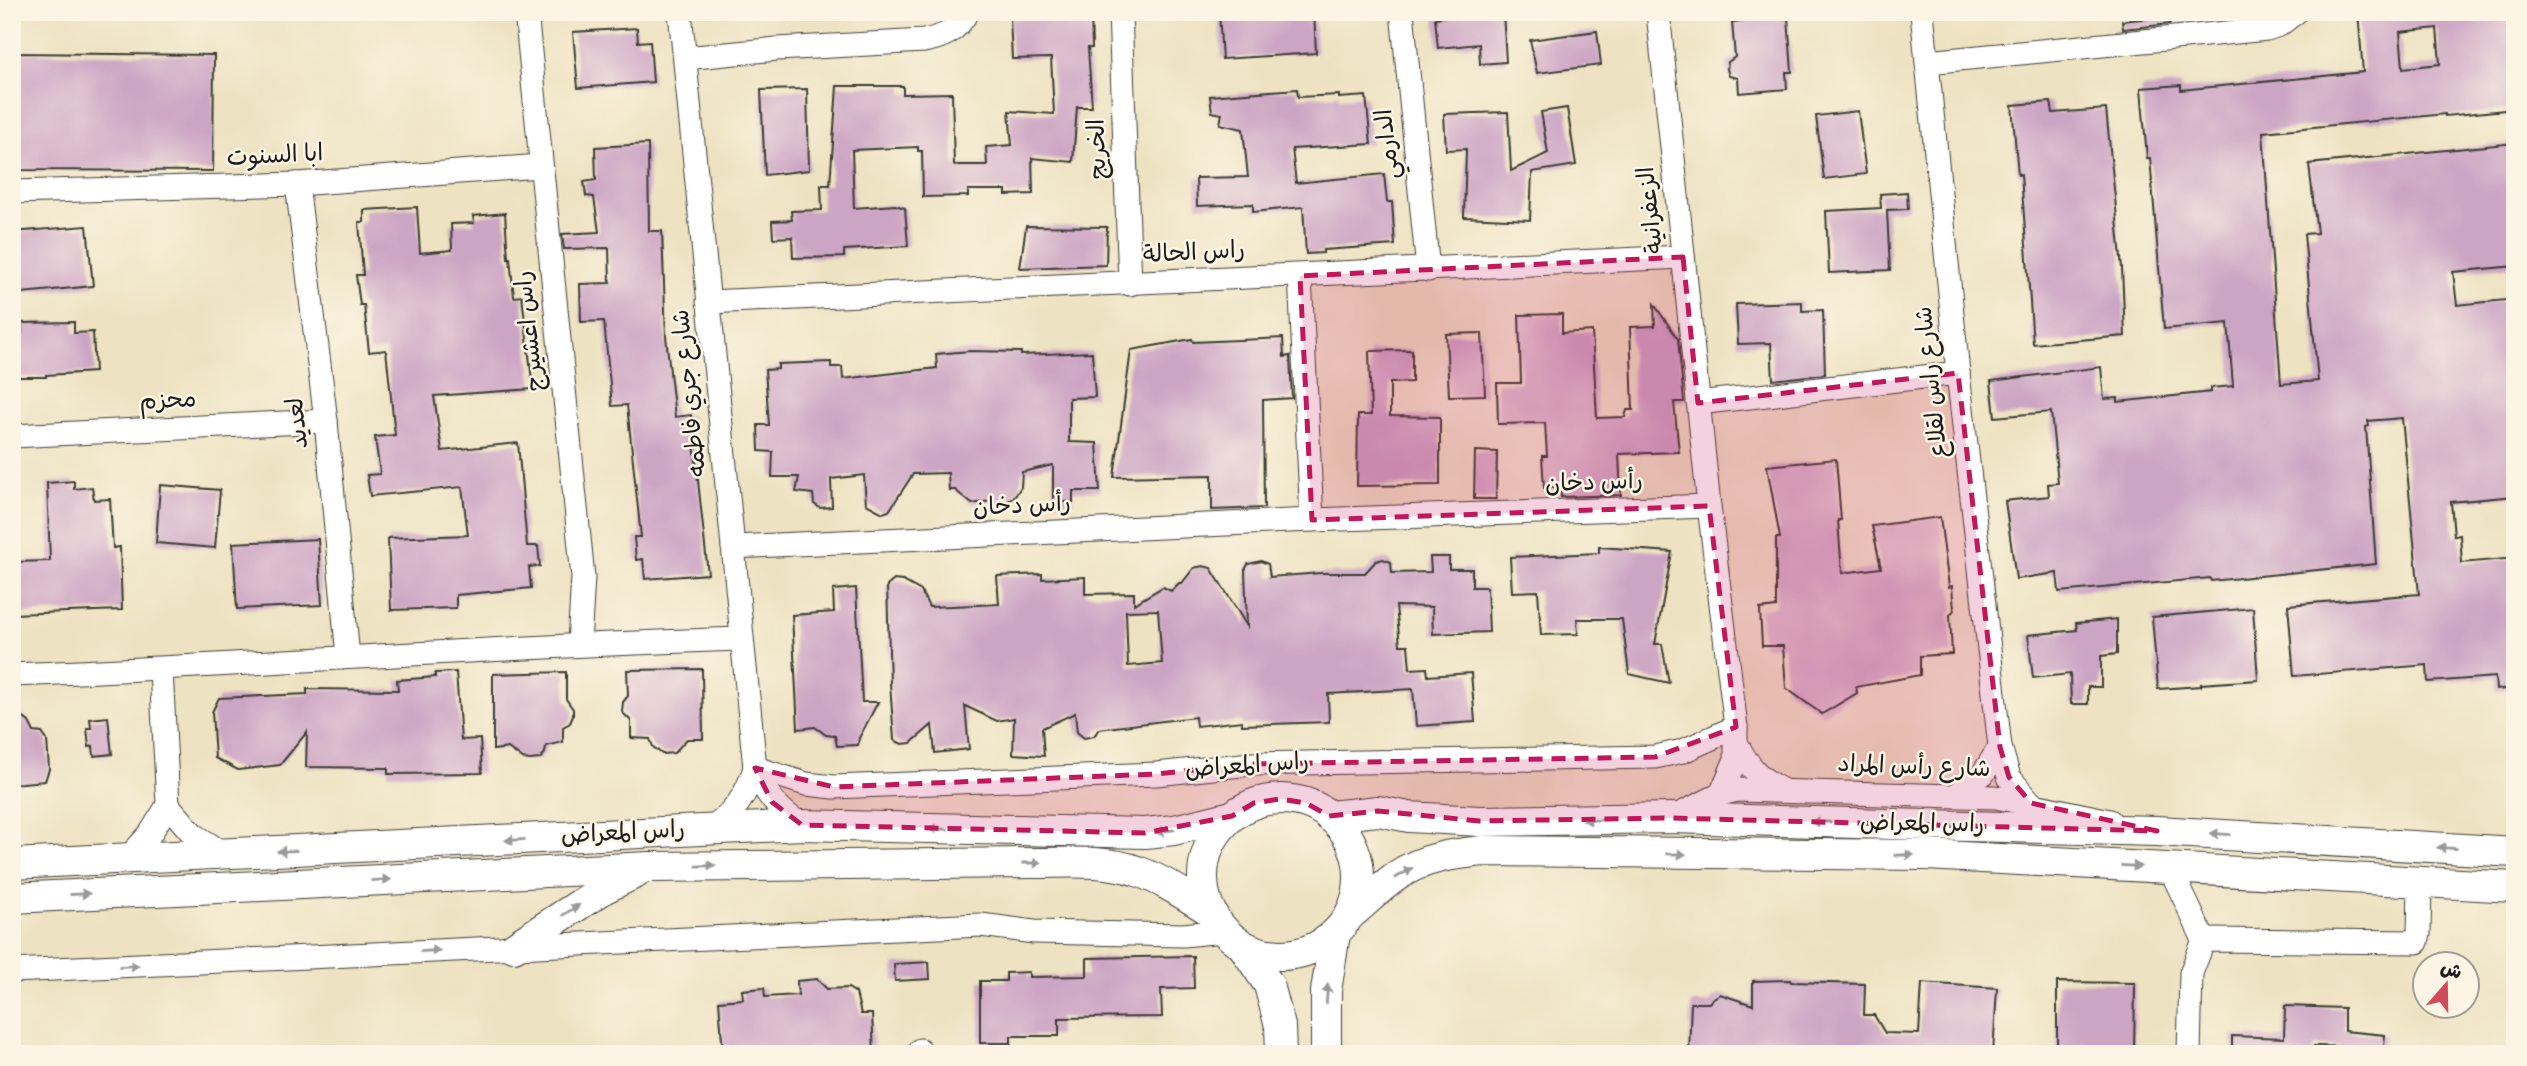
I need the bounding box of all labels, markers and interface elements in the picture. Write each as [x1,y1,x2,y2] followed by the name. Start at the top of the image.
[1368,107,1411,181] street label: الدارمي
[1080,118,1118,180] street label: الخريج
[226,137,324,177] street label: ابا السنوت
[1630,165,1674,255] street label: الزعفرانية
[1142,234,1246,274] street label: راس الحالة
[507,269,555,393] street label: راس اعشيرج
[1908,304,1958,460] street label: شارع راس لقلاع
[665,308,717,478] street label: شارع جري فاطمه
[139,383,197,421] street label: محزم
[279,395,319,451] street label: لعديد
[1544,465,1644,503] street label: رأس دخان
[972,487,1072,527] street label: رأس دخان
[1184,745,1310,789] street label: راس المعراض
[1837,748,1991,788] street label: شارع رأس المراد
[1860,806,1984,844] street label: راس المعراض
[560,813,686,855] street label: راس المعراض
[1582,814,1604,825] one-way arrow
[1809,816,1831,828] one-way arrow
[927,823,949,835] one-way arrow
[1154,825,1176,836] one-way arrow
[2208,829,2230,840] one-way arrow
[503,834,525,845] one-way arrow
[2435,842,2457,853] one-way arrow
[276,846,298,857] one-way arrow
[1665,848,1687,860] one-way arrow
[1893,850,1915,861] one-way arrow
[1021,857,1043,869] one-way arrow
[696,861,718,872] one-way arrow
[2120,861,2142,872] one-way arrow
[1394,867,1413,879] one-way arrow
[370,874,392,885] one-way arrow
[70,889,92,900] one-way arrow
[561,903,581,916] one-way arrow
[419,946,441,957] one-way arrow
[2412,950,2482,1020] north arrow
[2437,955,2465,988] text: ش
[119,960,141,971] one-way arrow
[1321,983,1332,1005] one-way arrow

